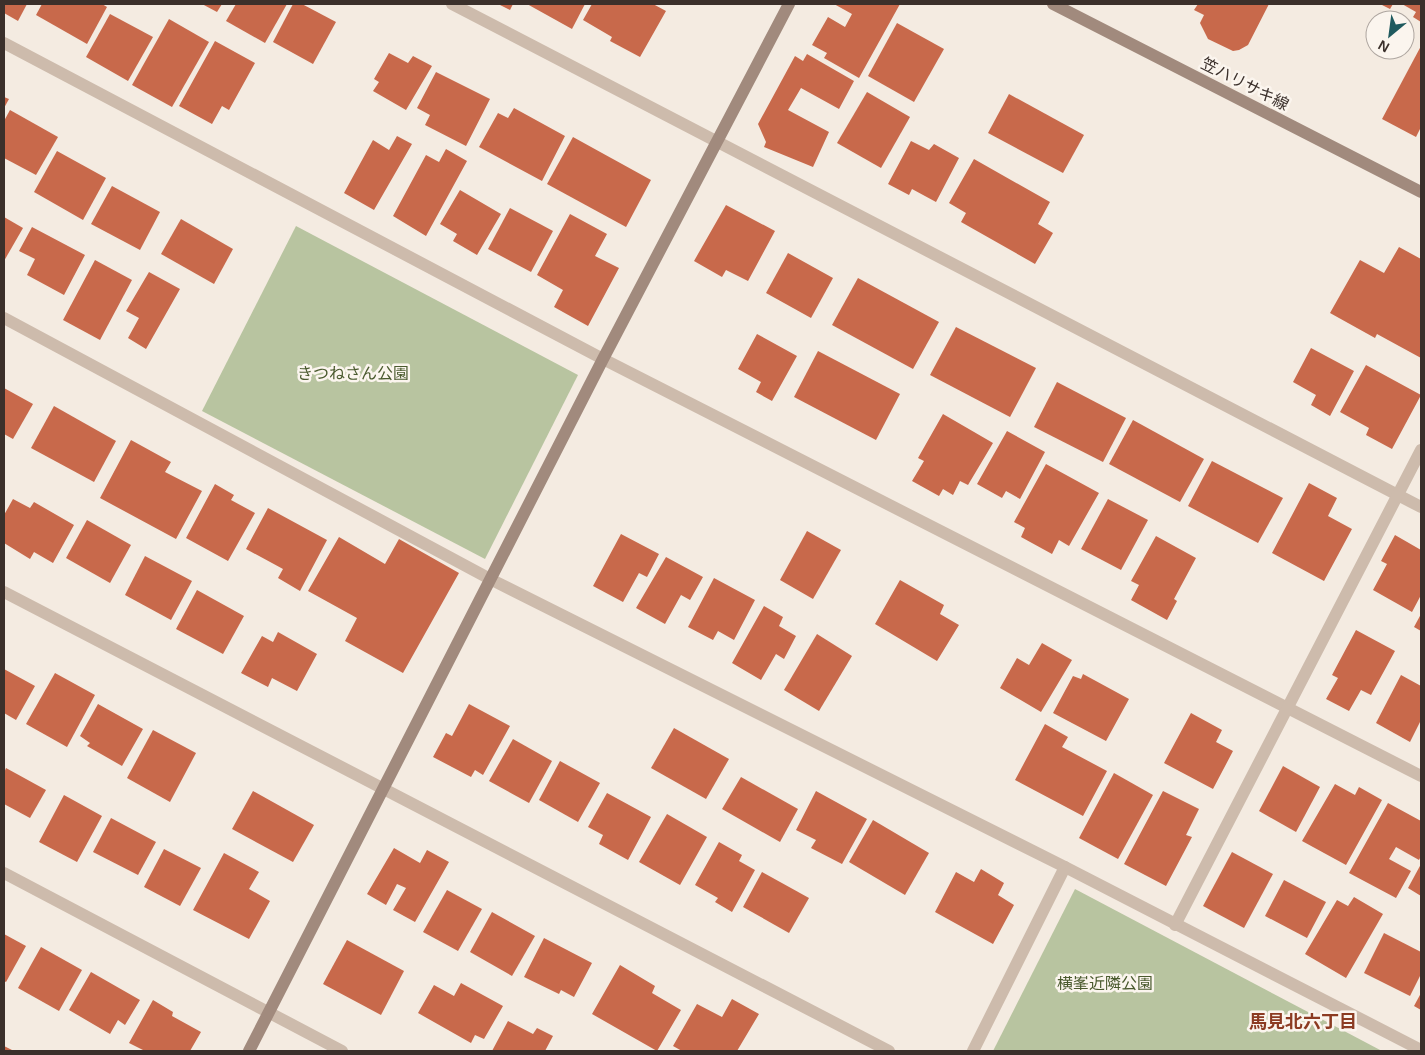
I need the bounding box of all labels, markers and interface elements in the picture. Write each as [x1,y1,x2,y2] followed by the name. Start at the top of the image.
[1365,10,1415,60] north arrow
[1375,37,1392,56] text: N
[1198,55,1292,113] street label: 笠ハリサキ線
[297,365,409,382] park label: きつねさん公園
[1057,975,1153,992] park label: 横峯近隣公園
[1249,1012,1357,1032] district label: 馬見北六丁目

